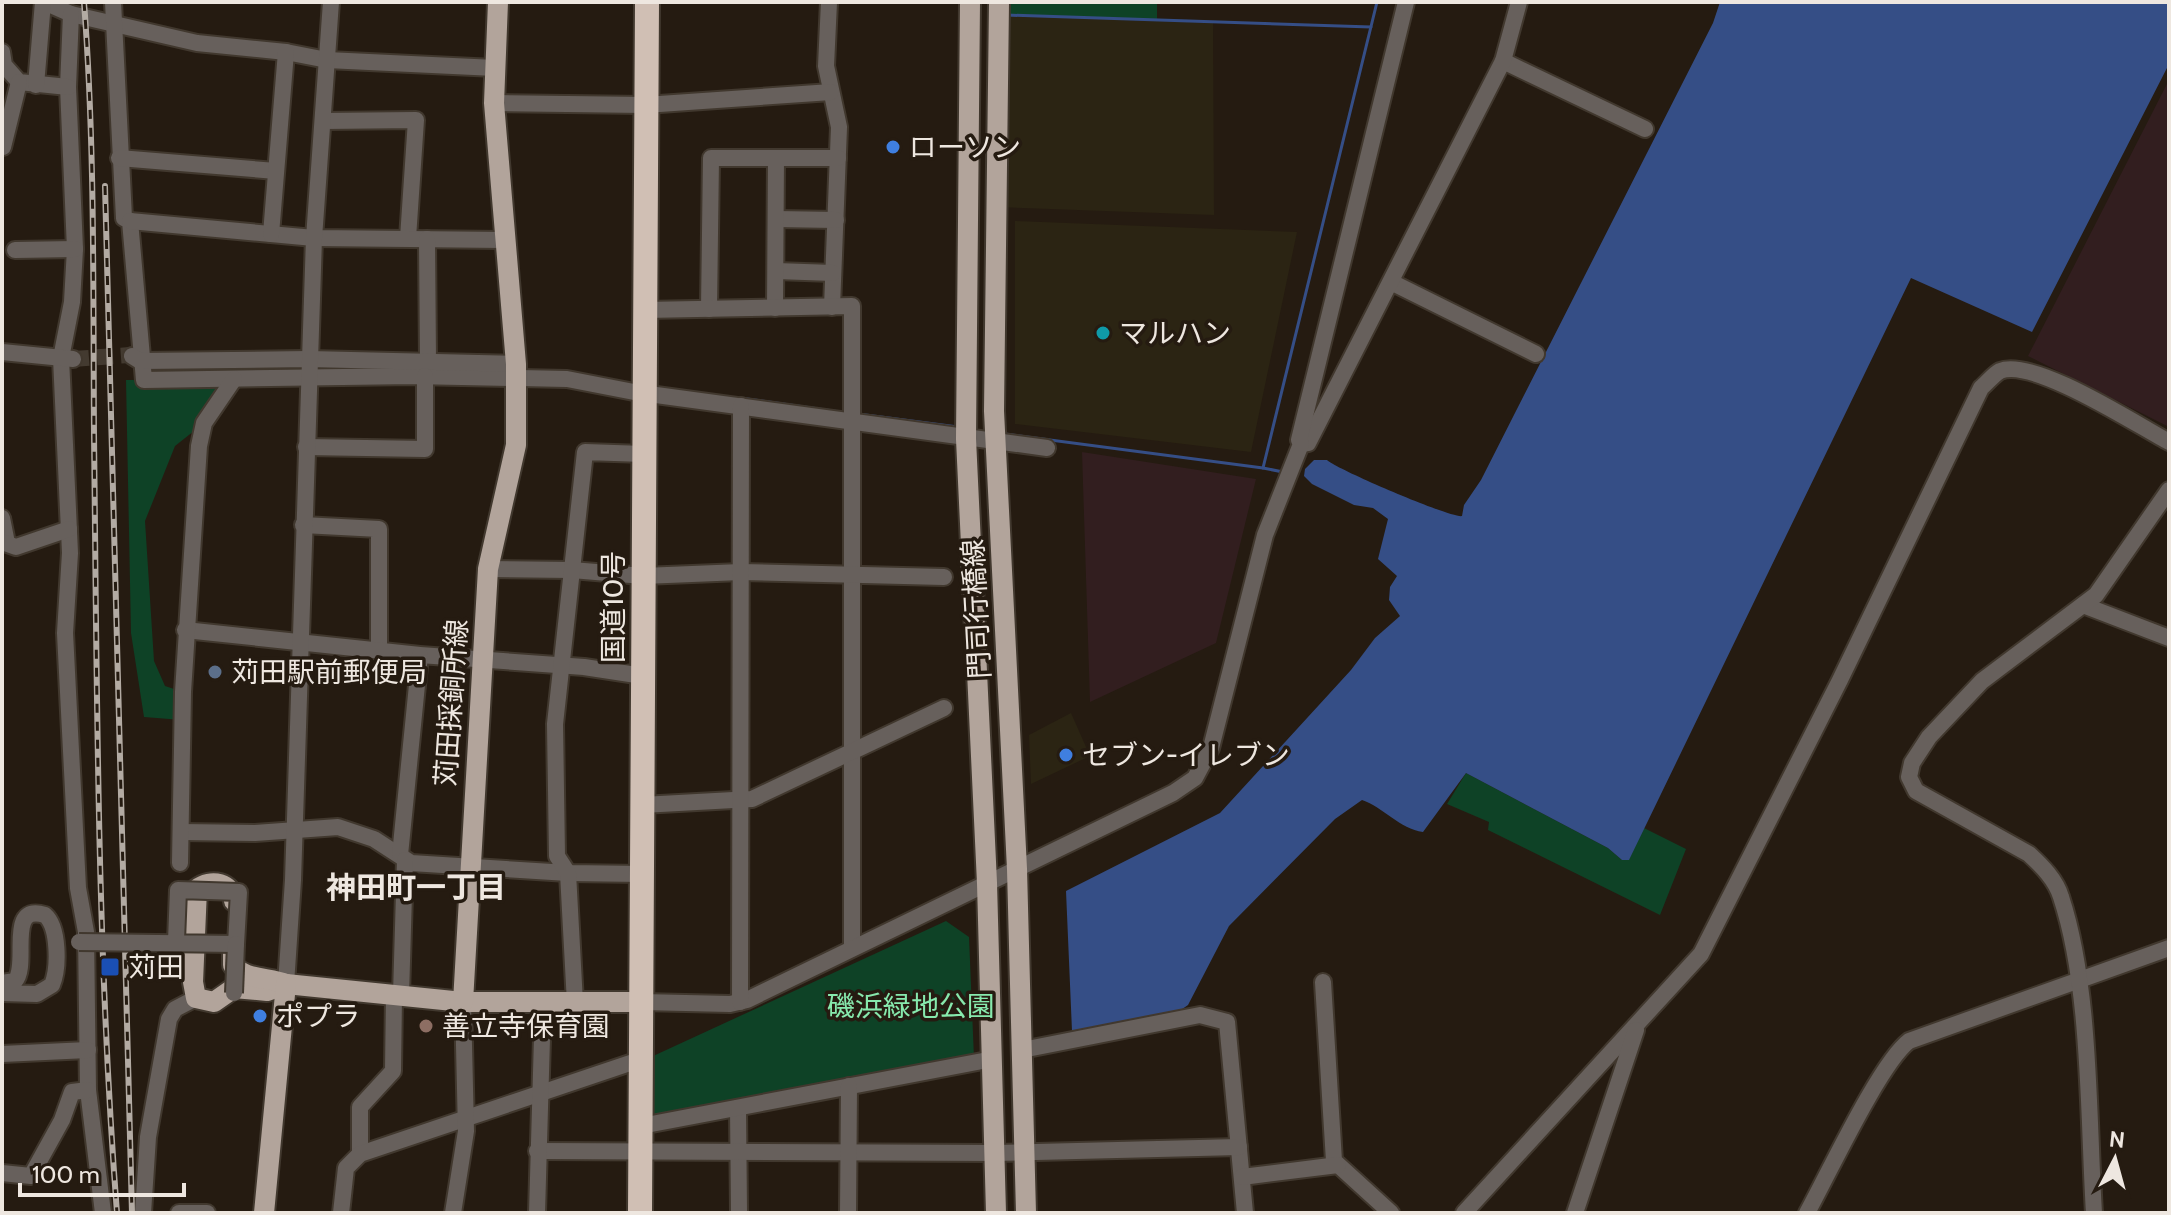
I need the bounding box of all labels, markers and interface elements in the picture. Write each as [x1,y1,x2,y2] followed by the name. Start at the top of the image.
[909,130,1021,164] place label: ローソン
[884,138,902,156] marker: ローソン
[1119,316,1231,350] place label: マルハン
[1094,324,1112,342] marker: マルハン
[955,538,997,680] street label: 門司行橋線
[596,551,630,663] street label: 国道10号
[428,618,474,788] street label: 苅田採銅所線
[231,655,427,689] place label: 苅田駅前郵便局
[206,663,224,681] marker: 苅田駅前郵便局
[1082,738,1290,772] place label: セブン-イレブン
[1057,746,1075,764] marker: セブン-イレブン
[326,869,506,906] district label: 神田町一丁目
[128,950,184,984] place label: 苅田
[99,956,121,978] marker: 苅田
[827,989,995,1023] park label: 磯浜緑地公園
[276,999,360,1033] place label: ポプラ
[251,1007,269,1025] marker: ポプラ
[442,1009,610,1043] place label: 善立寺保育園
[417,1017,435,1035] marker: 善立寺保育園
[2075,1119,2155,1199] north arrow
[2108,1125,2126,1154] text: N
[20,1147,184,1197] scale bar
[32,1160,100,1189] text: 100 m

